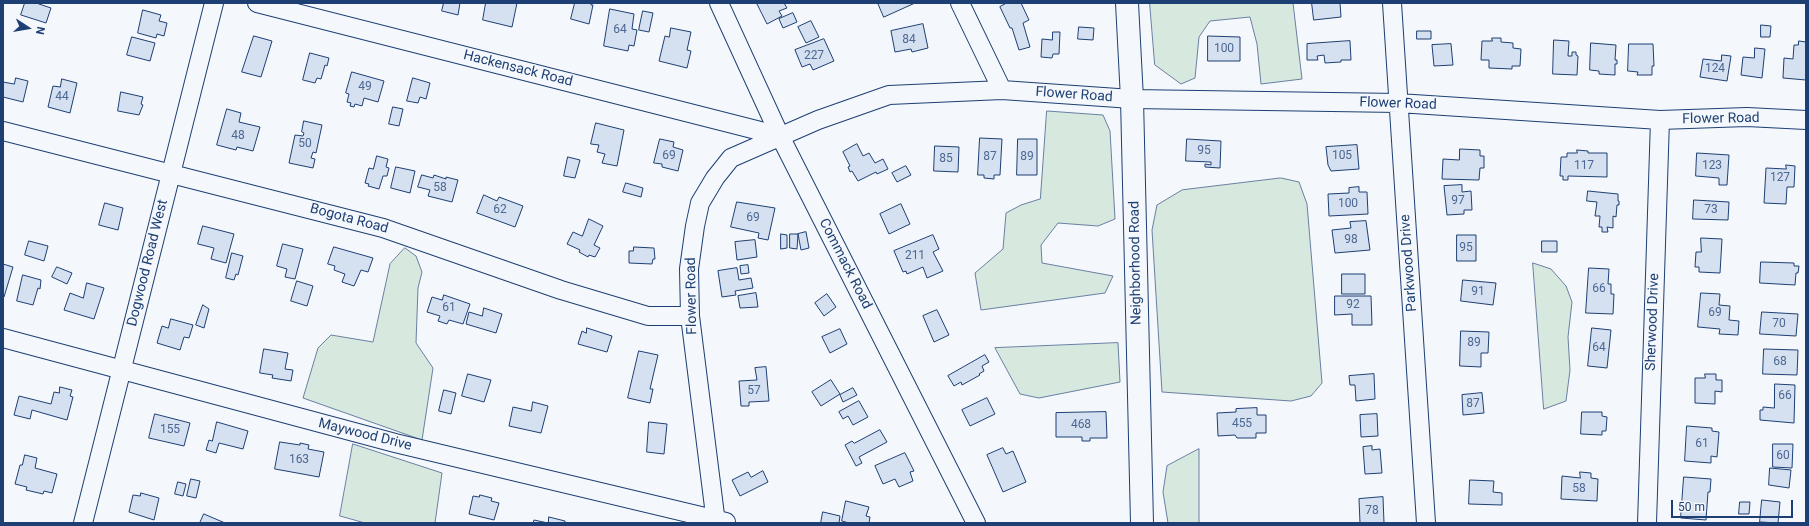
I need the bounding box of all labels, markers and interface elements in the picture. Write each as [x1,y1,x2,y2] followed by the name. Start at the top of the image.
[8,8,48,48] north arrow
[613,23,627,37] house number: 64
[33,25,47,36] text: N
[902,33,916,47] house number: 84
[1214,42,1234,56] house number: 100
[462,47,574,91] street label: Hackensack Road
[804,49,824,63] house number: 227
[1705,62,1725,76] house number: 124
[358,80,372,94] house number: 49
[1035,84,1113,106] street label: Flower Road
[55,90,69,104] house number: 44
[1359,94,1437,114] street label: Flower Road
[1682,110,1760,128] street label: Flower Road
[231,129,245,143] house number: 48
[298,137,312,151] house number: 50
[1197,144,1211,158] house number: 95
[662,149,676,163] house number: 69
[1332,149,1352,163] house number: 105
[983,150,997,164] house number: 87
[1020,150,1034,164] house number: 89
[939,152,953,166] house number: 85
[1574,159,1594,173] house number: 117
[1702,159,1722,173] house number: 123
[1770,171,1790,185] house number: 127
[433,181,447,195] house number: 58
[1451,194,1465,208] house number: 97
[1338,197,1358,211] house number: 100
[124,198,172,328] street label: Dogwood Road West
[308,200,390,238] street label: Bogota Road
[1127,201,1145,325] street label: Neighborhood Road
[493,203,507,217] house number: 62
[1704,203,1718,217] house number: 73
[746,211,760,225] house number: 69
[1397,214,1421,312] street label: Parkwood Drive
[815,216,875,312] street label: Commack Road
[1344,233,1358,247] house number: 98
[1459,241,1473,255] house number: 95
[905,249,925,263] house number: 211
[683,257,701,335] street label: Flower Road
[1643,273,1663,371] street label: Sherwood Drive
[1592,282,1606,296] house number: 66
[1471,285,1485,299] house number: 91
[1346,298,1360,312] house number: 92
[442,301,456,315] house number: 61
[1708,306,1722,320] house number: 69
[1772,317,1786,331] house number: 70
[1467,336,1481,350] house number: 89
[1592,341,1606,355] house number: 64
[1773,355,1787,369] house number: 68
[747,384,761,398] house number: 57
[1778,389,1792,403] house number: 66
[1466,397,1480,411] house number: 87
[317,415,413,455] street label: Maywood Drive
[1232,417,1252,431] house number: 455
[1071,418,1091,432] house number: 468
[160,423,180,437] house number: 155
[1695,437,1709,451] house number: 61
[1776,449,1790,463] house number: 60
[289,453,309,467] house number: 163
[1572,482,1586,496] house number: 58
[1673,492,1795,518] scale bar
[1678,500,1705,514] text: 50 m
[1365,504,1379,518] house number: 78

